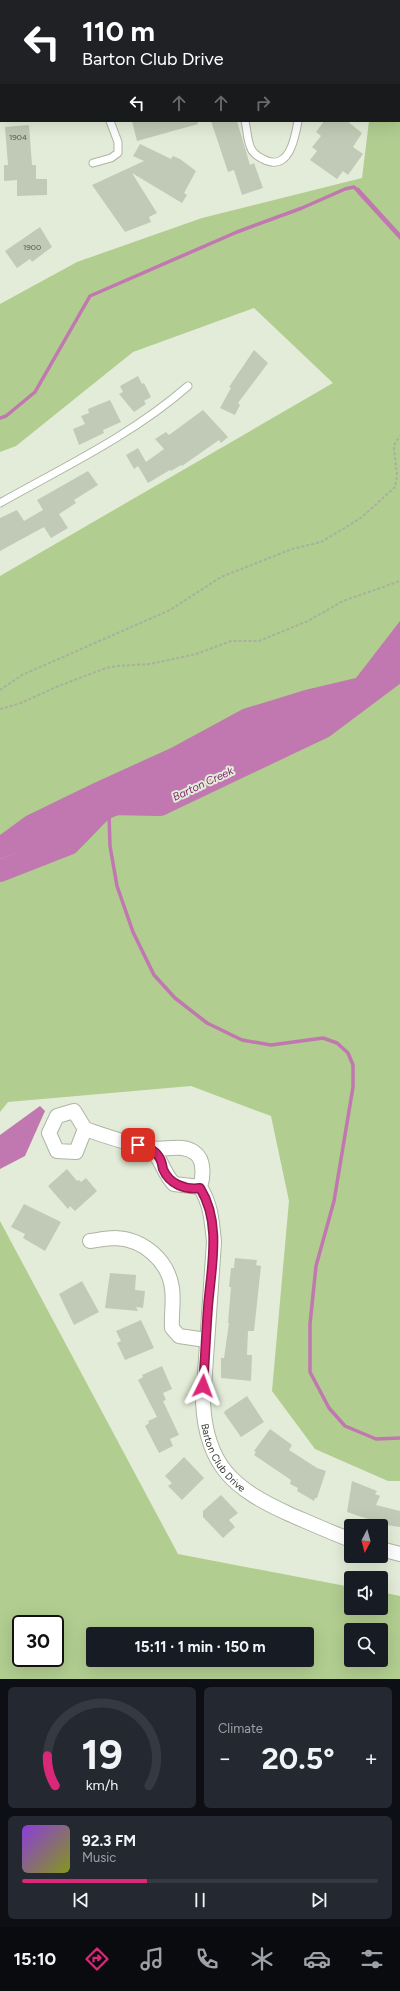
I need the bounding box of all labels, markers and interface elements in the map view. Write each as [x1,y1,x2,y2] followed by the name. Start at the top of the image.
[82,14,155,48] text: 110 m
[16,16,68,68] icon: left
[82,48,224,70] text: Barton Club Drive
[126,92,148,114] icon: left
[168,92,190,114] icon: ahead
[210,92,232,114] icon: ahead
[252,92,274,114] icon: right
[9,132,27,142] house number: 1904
[23,242,41,252] house number: 1900
[171,764,236,804] water label: Barton Creek
[121,1128,155,1162] pin
[127,1134,149,1156] icon: arrive
[182,1365,224,1407] position arrow
[199,1422,249,1495] street label: Barton Club Drive
[344,1519,388,1563] north arrow
[344,1519,388,1667] map controls
[344,1571,388,1615] button: sound
[12,1615,64,1667] speed limit sign: 30
[344,1623,388,1667] button: search
[134,1638,266,1656] text: 15:11 · 1 min · 150 m
[218,1721,263,1736] text: Climate
[81,1728,123,1778] text: 19
[261,1740,335,1777] text: 20.5°
[218,1745,232,1772] text: −
[364,1745,378,1772] text: +
[86,1775,118,1793] text: km/h
[82,1832,136,1850] text: 92.3 FM
[82,1850,116,1865] text: Music
[70,1889,92,1911] icon: previous
[189,1889,211,1911] icon: pause
[308,1889,330,1911] icon: next
[83,1945,111,1973] icon: directions
[138,1945,166,1973] icon: music
[193,1945,221,1973] icon: phone
[248,1945,276,1973] icon: climate
[303,1945,331,1973] icon: car
[358,1945,386,1973] icon: filters
[14,1948,56,1970] text: 15:10

